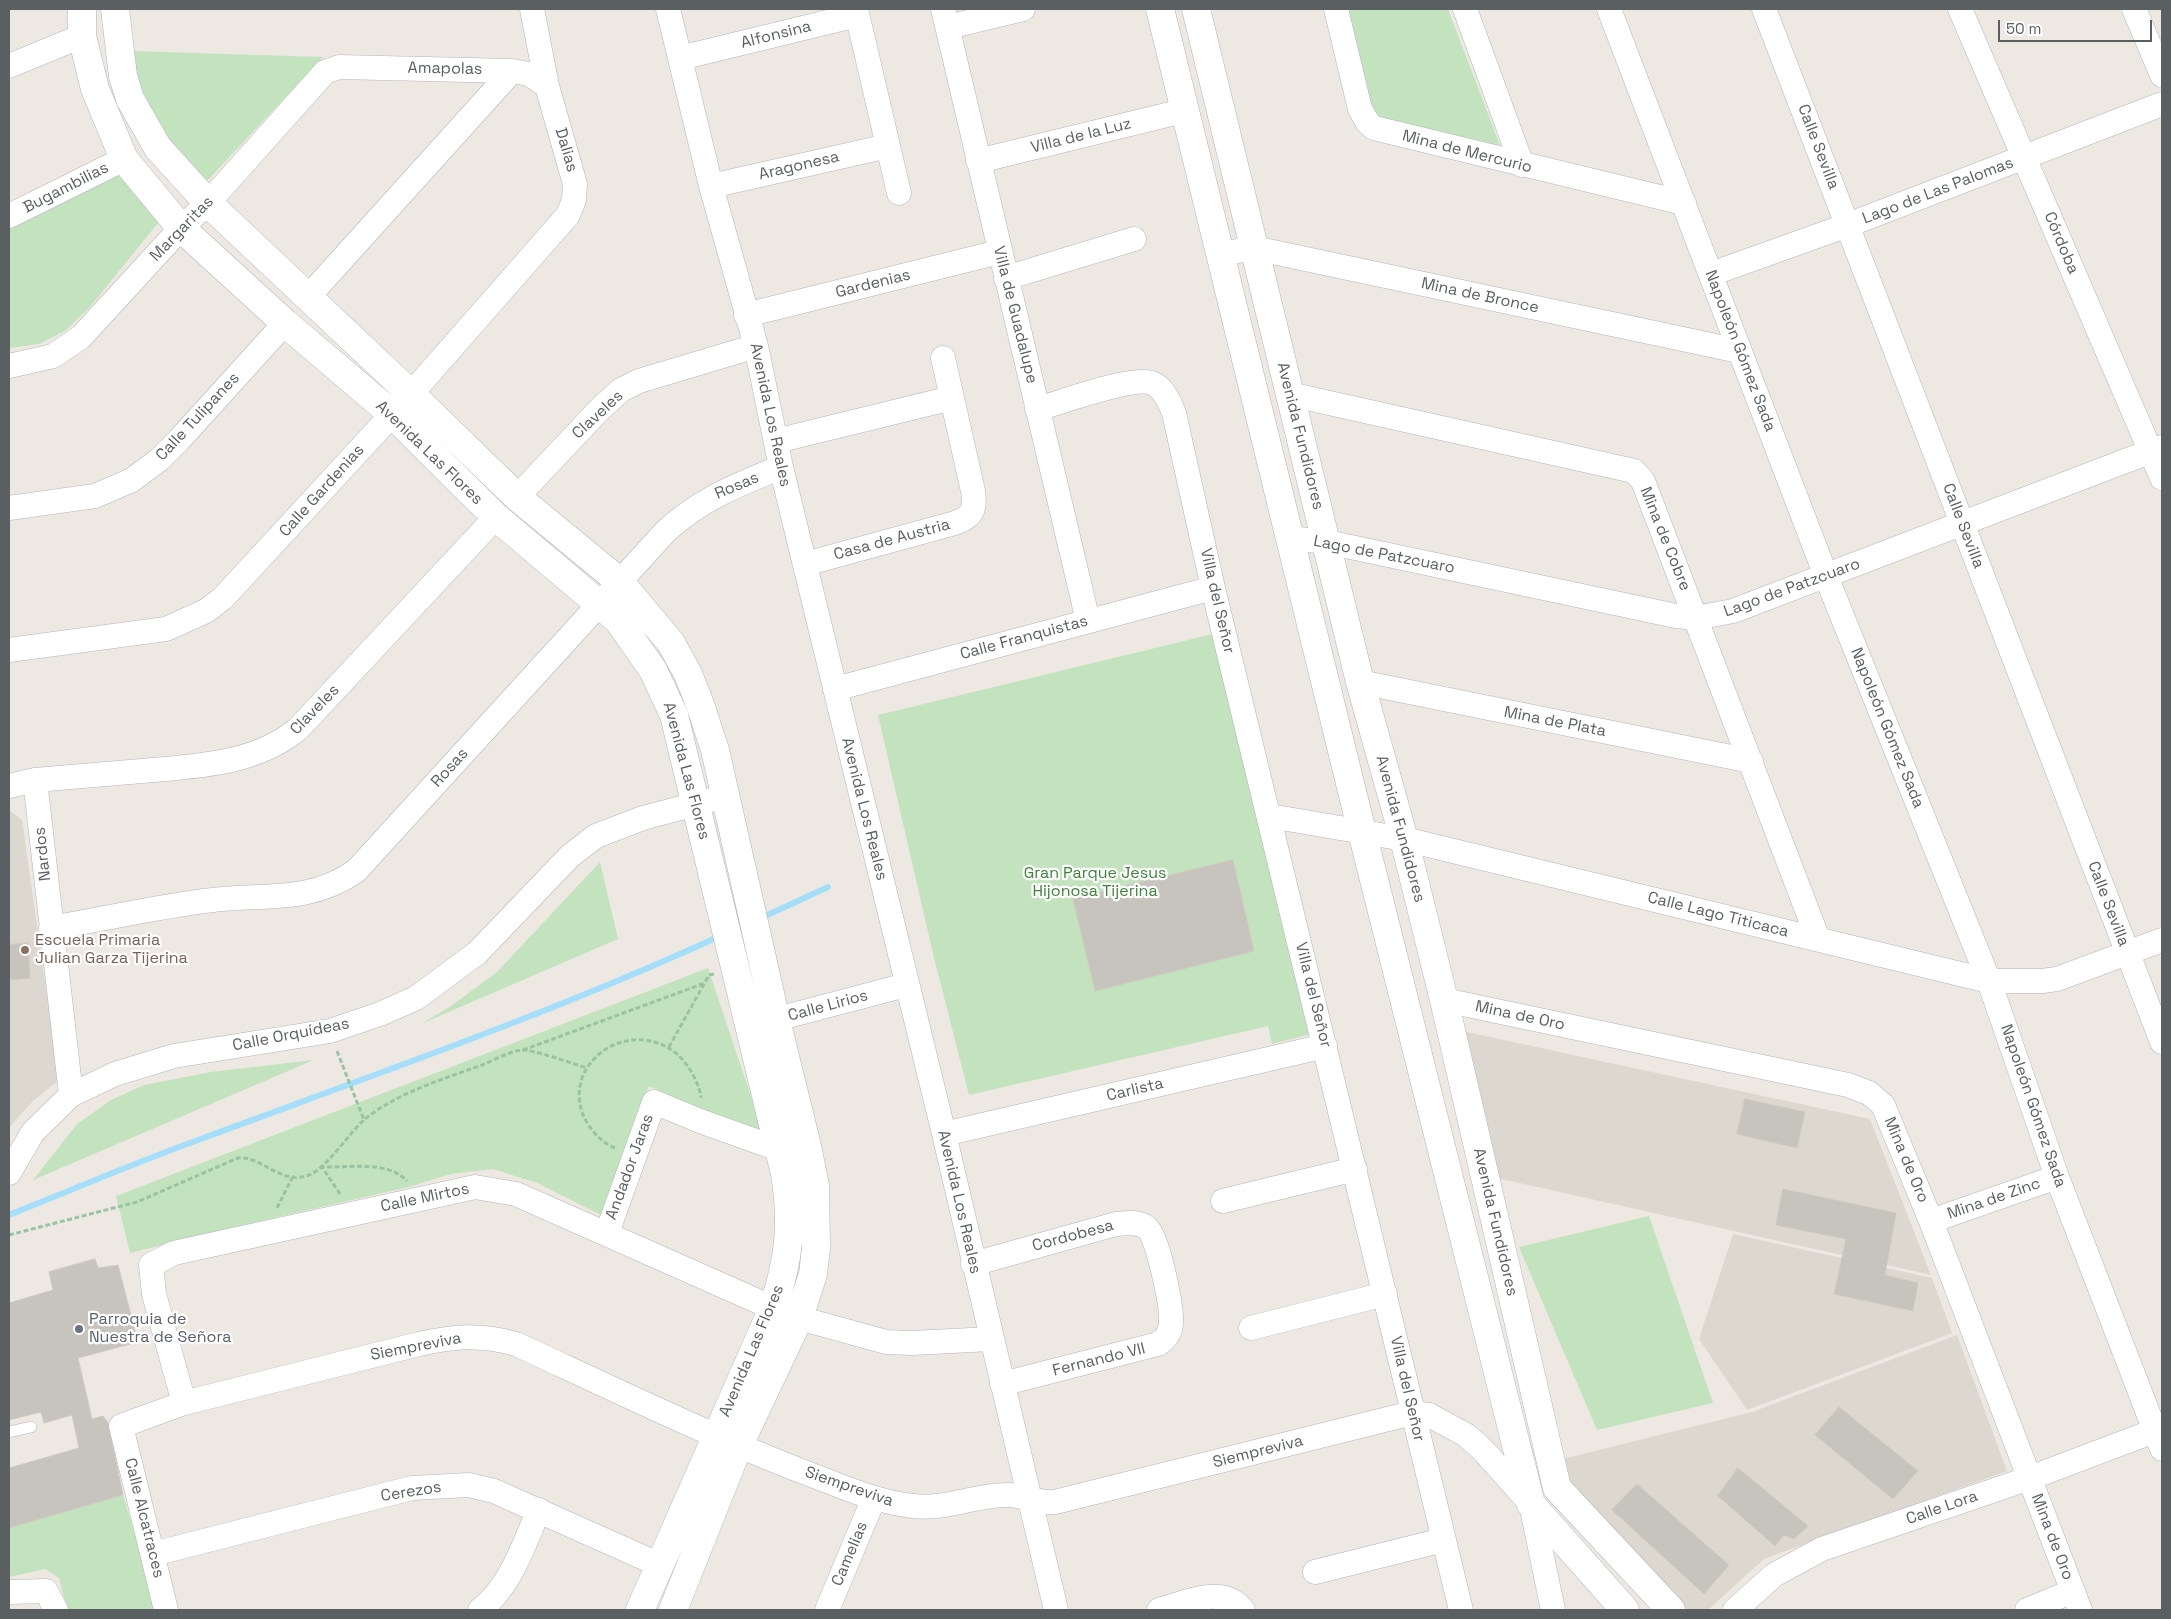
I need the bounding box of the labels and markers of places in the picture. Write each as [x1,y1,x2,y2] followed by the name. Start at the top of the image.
[35,931,188,969] place label: Escuela Primaria Julian Garza Tijerina
[19,944,31,956] marker: Escuela Primaria Julian Garza Tijerina
[89,1310,231,1348] place label: Parroquia de Nuestra de Señora
[73,1323,85,1335] marker: Parroquia de Nuestra de Señora

